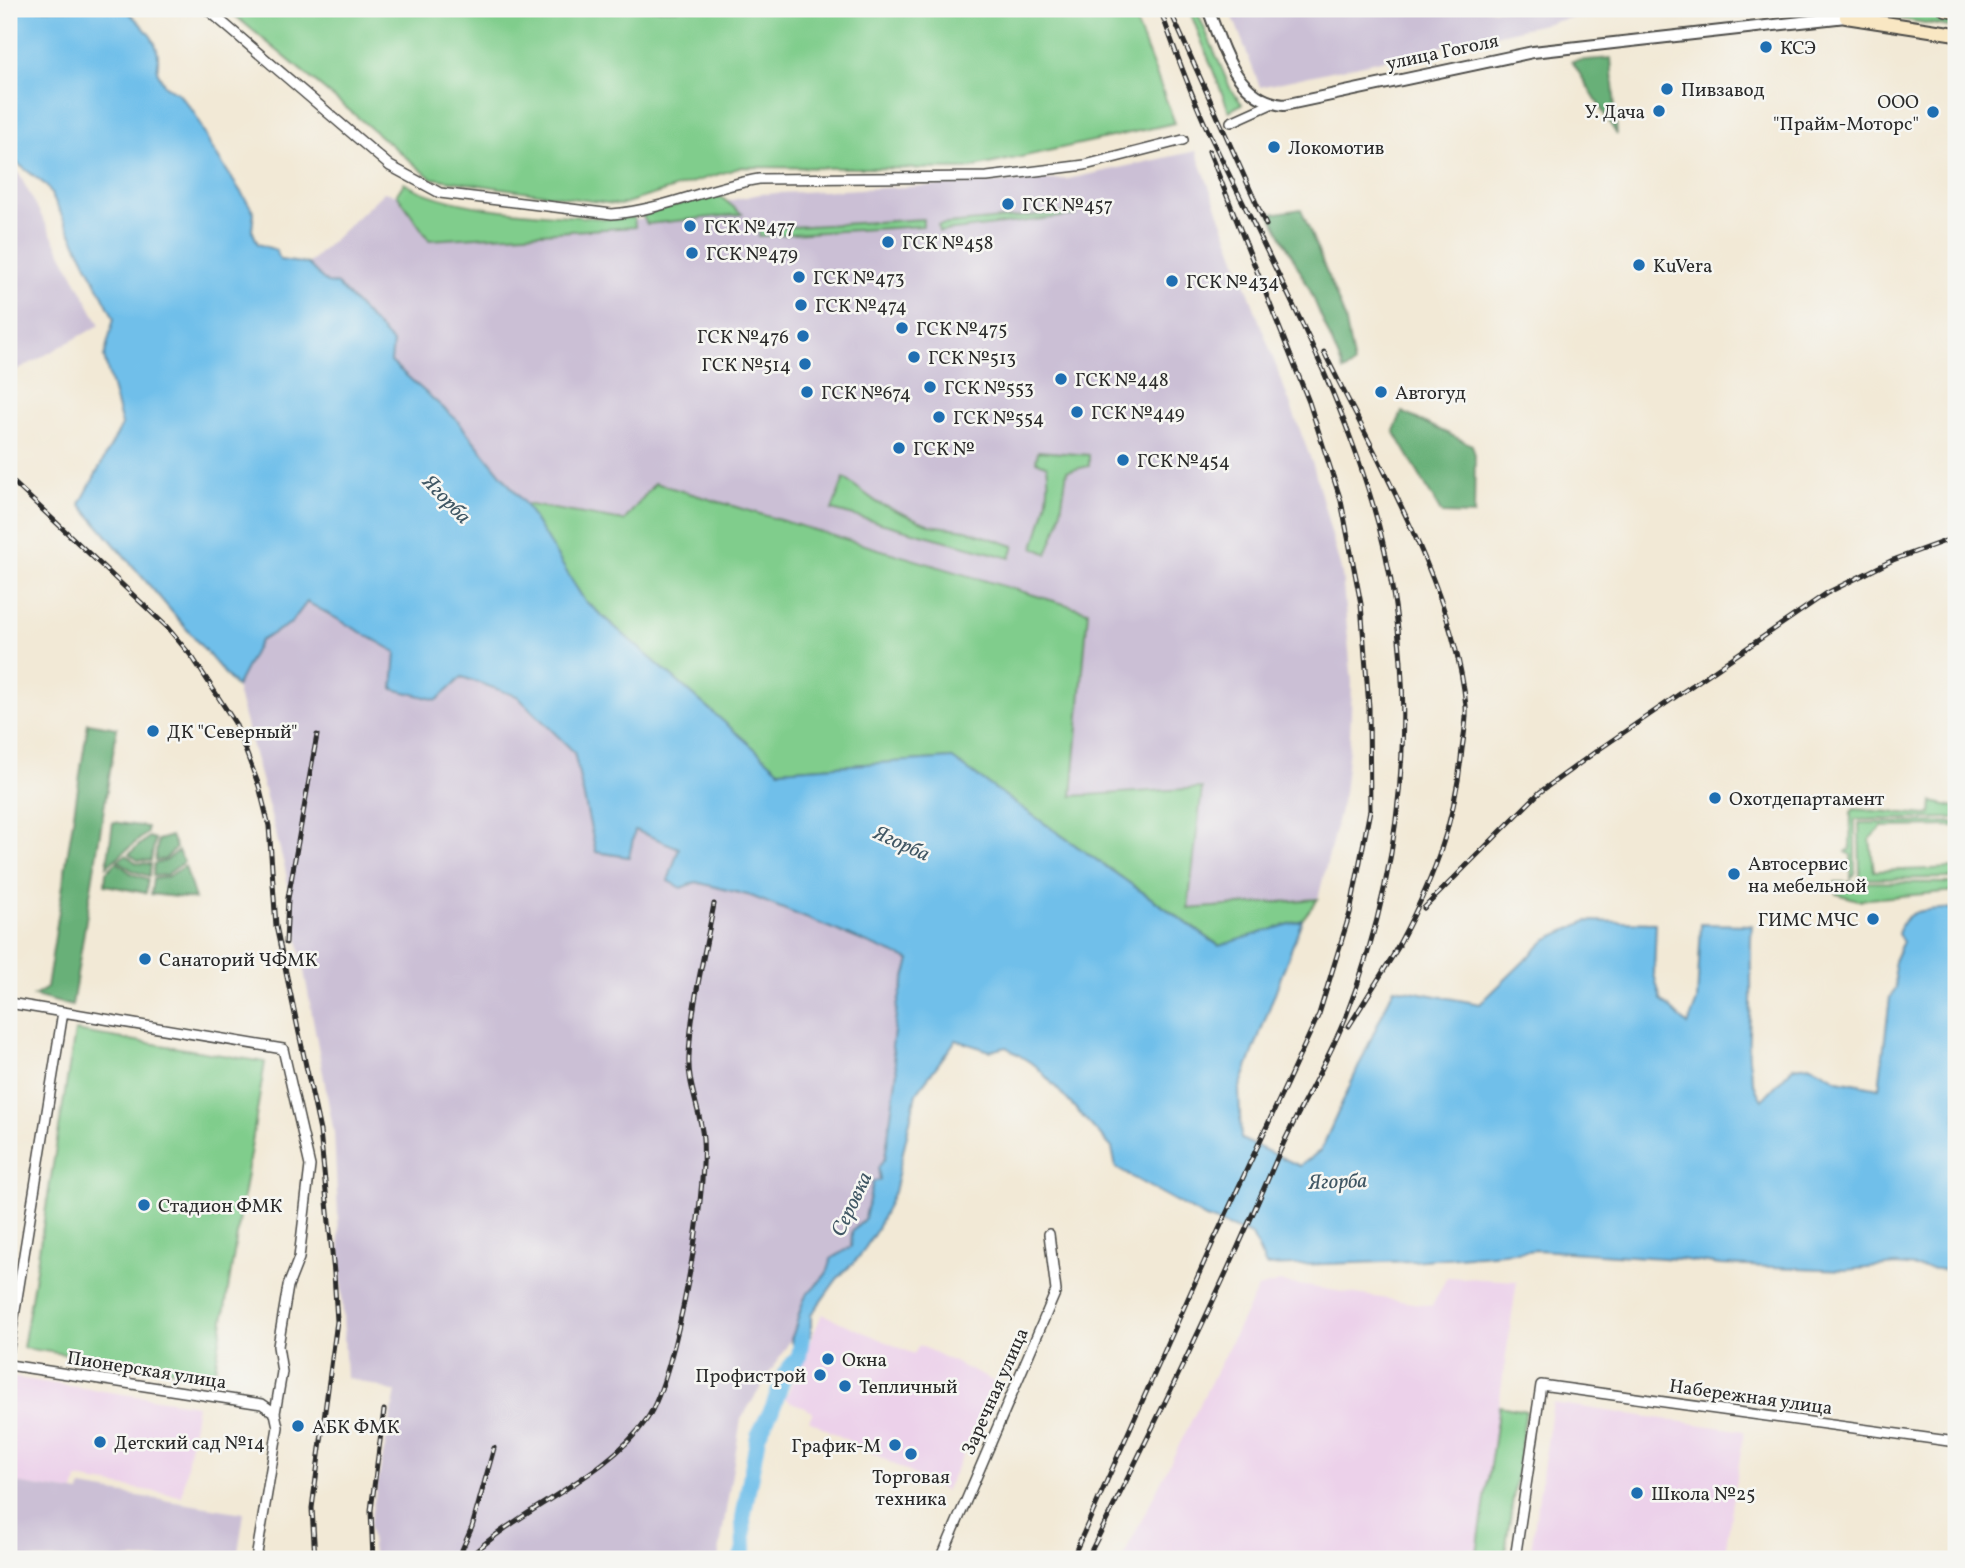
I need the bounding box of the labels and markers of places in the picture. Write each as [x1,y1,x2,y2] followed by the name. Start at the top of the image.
[1780,36,1816,62] place label: КСЭ
[1758,39,1774,55] marker: КСЭ
[1681,78,1765,104] place label: Пивзавод
[1659,81,1675,97] marker: Пивзавод
[1773,90,1919,138] place label: ООО "Прайм-Моторс"
[1585,100,1645,126] place label: У. Дача
[1651,103,1667,119] marker: У. Дача
[1925,104,1941,120] marker: ООО "Прайм-Моторс"
[1288,136,1384,162] place label: Локомотив
[1266,139,1282,155] marker: Локомотив
[1022,193,1113,219] place label: ГСК №457
[1000,196,1016,212] marker: ГСК №457
[704,215,796,241] place label: ГСК №477
[682,218,698,234] marker: ГСК №477
[902,231,993,257] place label: ГСК №458
[880,234,896,250] marker: ГСК №458
[706,242,798,268] place label: ГСК №479
[684,245,700,261] marker: ГСК №479
[1653,254,1713,280] place label: KuVera
[1631,257,1647,273] marker: KuVera
[813,266,905,292] place label: ГСК №473
[791,269,807,285] marker: ГСК №473
[1186,270,1279,296] place label: ГСК №434
[1164,273,1180,289] marker: ГСК №434
[815,294,907,320] place label: ГСК №474
[793,297,809,313] marker: ГСК №474
[916,317,1007,343] place label: ГСК №475
[894,320,910,336] marker: ГСК №475
[697,325,789,351] place label: ГСК №476
[795,328,811,344] marker: ГСК №476
[928,346,1016,372] place label: ГСК №513
[906,349,922,365] marker: ГСК №513
[701,353,791,379] place label: ГСК №514
[797,356,813,372] marker: ГСК №514
[1075,368,1169,394] place label: ГСК №448
[1053,371,1069,387] marker: ГСК №448
[944,376,1034,402] place label: ГСК №553
[922,379,938,395] marker: ГСК №553
[821,381,911,407] place label: ГСК №674
[1395,381,1466,407] place label: Автогуд
[799,384,815,400] marker: ГСК №674
[1373,384,1389,400] marker: Автогуд
[1091,401,1185,427] place label: ГСК №449
[1069,404,1085,420] marker: ГСК №449
[953,406,1044,432] place label: ГСК №554
[931,409,947,425] marker: ГСК №554
[913,437,975,463] place label: ГСК №
[891,440,907,456] marker: ГСК №
[1137,449,1230,475] place label: ГСК №454
[1115,452,1131,468] marker: ГСК №454
[167,720,298,746] place label: ДК "Северный"
[145,723,161,739] marker: ДК "Северный"
[1729,787,1885,813] place label: Охотдепартамент
[1707,790,1723,806] marker: Охотдепартамент
[1748,852,1867,900] place label: Автосервис на мебельной
[1726,866,1742,882] marker: Автосервис на мебельной
[1758,908,1859,934] place label: ГИМС МЧС
[1865,911,1881,927] marker: ГИМС МЧС
[159,948,318,974] place label: Санаторий ЧФМК
[137,951,153,967] marker: Санаторий ЧФМК
[158,1194,283,1220] place label: Стадион ФМК
[136,1197,152,1213] marker: Стадион ФМК
[842,1348,887,1374] place label: Окна
[820,1351,836,1367] marker: Окна
[695,1364,806,1390] place label: Профистрой
[812,1367,828,1383] marker: Профистрой
[859,1375,958,1401] place label: Тепличный
[837,1378,853,1394] marker: Тепличный
[312,1415,400,1441] place label: АБК ФМК
[290,1418,306,1434] marker: АБК ФМК
[114,1431,265,1457] place label: Детский сад №14
[92,1434,108,1450] marker: Детский сад №14
[791,1434,881,1460] place label: График-М
[887,1437,903,1453] marker: График-М
[903,1446,919,1462] marker: Торговая техника
[872,1465,950,1513] place label: Торговая техника
[1651,1482,1755,1508] place label: Школа №25
[1629,1485,1645,1501] marker: Школа №25

